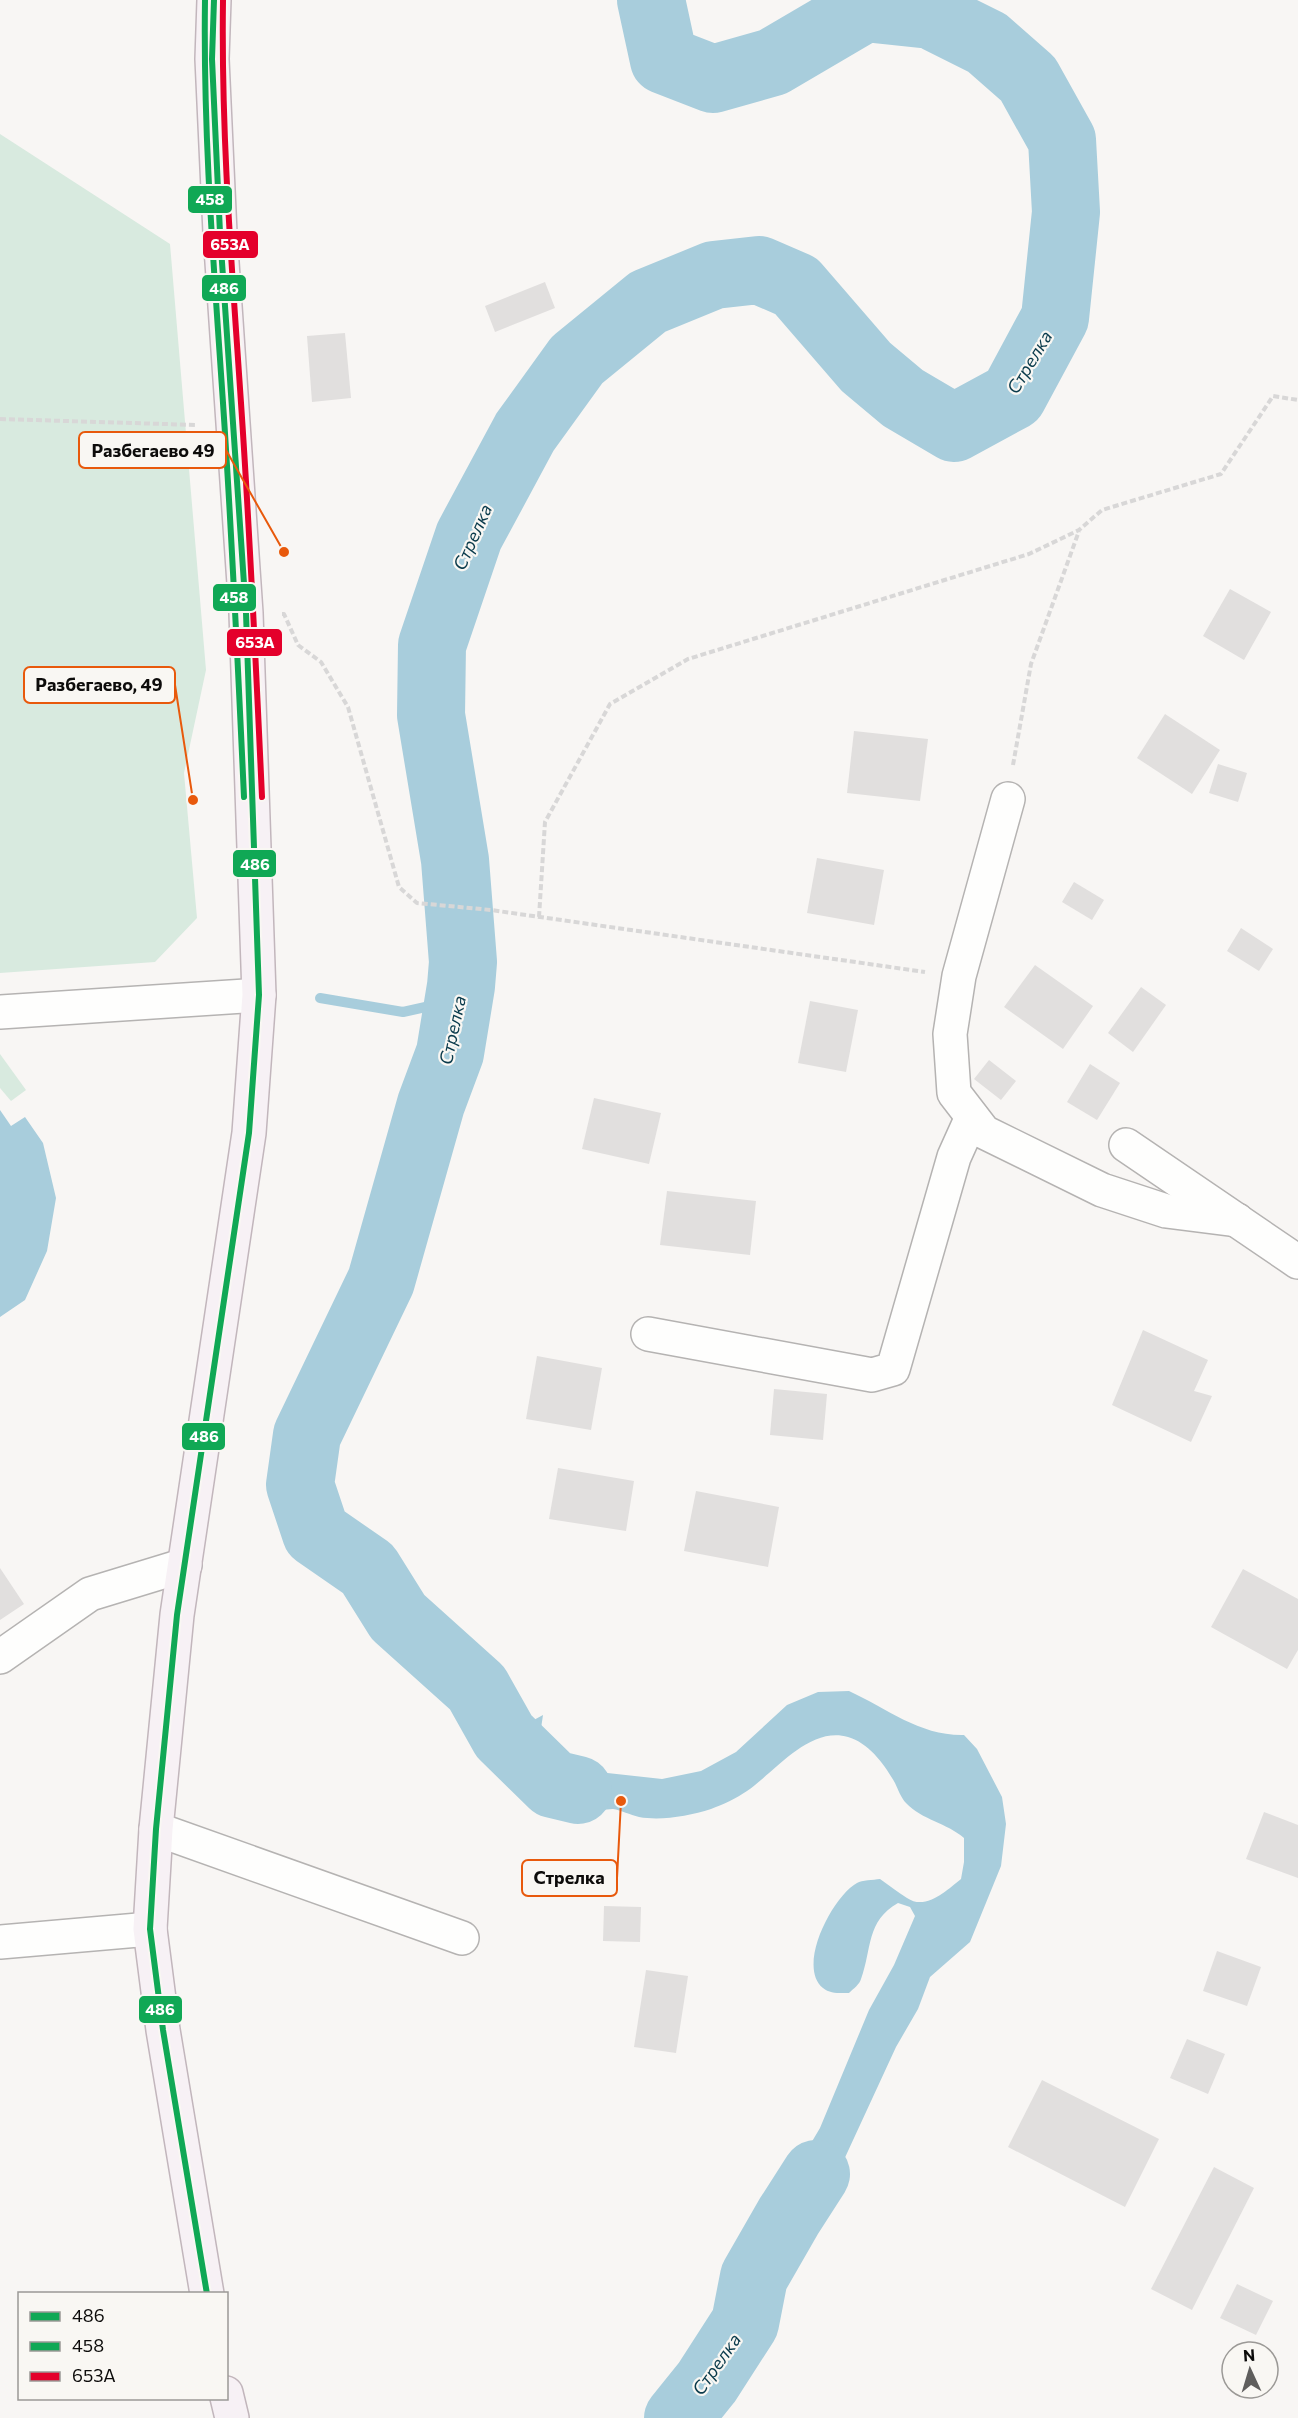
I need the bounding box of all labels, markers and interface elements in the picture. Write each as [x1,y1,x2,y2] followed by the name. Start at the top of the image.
[187,185,233,214] line badge: 458
[195,189,225,208] text: 458
[202,230,259,259] line badge: 653А
[210,234,250,253] text: 653А
[201,274,247,302] line badge: 486
[209,278,239,297] text: 486
[1002,326,1056,398] water label: Стрелка
[79,432,226,468] callout: Разбегаево 49
[91,439,215,461] text: Разбегаево 49
[448,501,496,573] water label: Стрелка
[212,583,257,612] line badge: 458
[219,587,249,606] text: 458
[226,628,283,657] line badge: 653А
[235,632,275,651] text: 653А
[24,667,175,703] callout: Разбегаево, 49
[35,673,163,695] text: Разбегаево, 49
[232,849,277,878] line badge: 486
[240,854,270,873] text: 486
[434,994,470,1066] water label: Стрелка
[181,1422,226,1451] line badge: 486
[189,1426,219,1445] text: 486
[522,1860,617,1896] callout: Стрелка
[533,1866,605,1888] text: Стрелка
[138,1995,183,2024] line badge: 486
[145,1999,175,2018] text: 486
[18,2292,228,2400] legend
[72,2304,105,2326] text: 486
[687,2329,745,2399] water label: Стрелка
[72,2334,104,2356] text: 458
[1220,2340,1280,2400] north arrow
[1242,2345,1256,2364] text: N
[72,2364,116,2386] text: 653А

